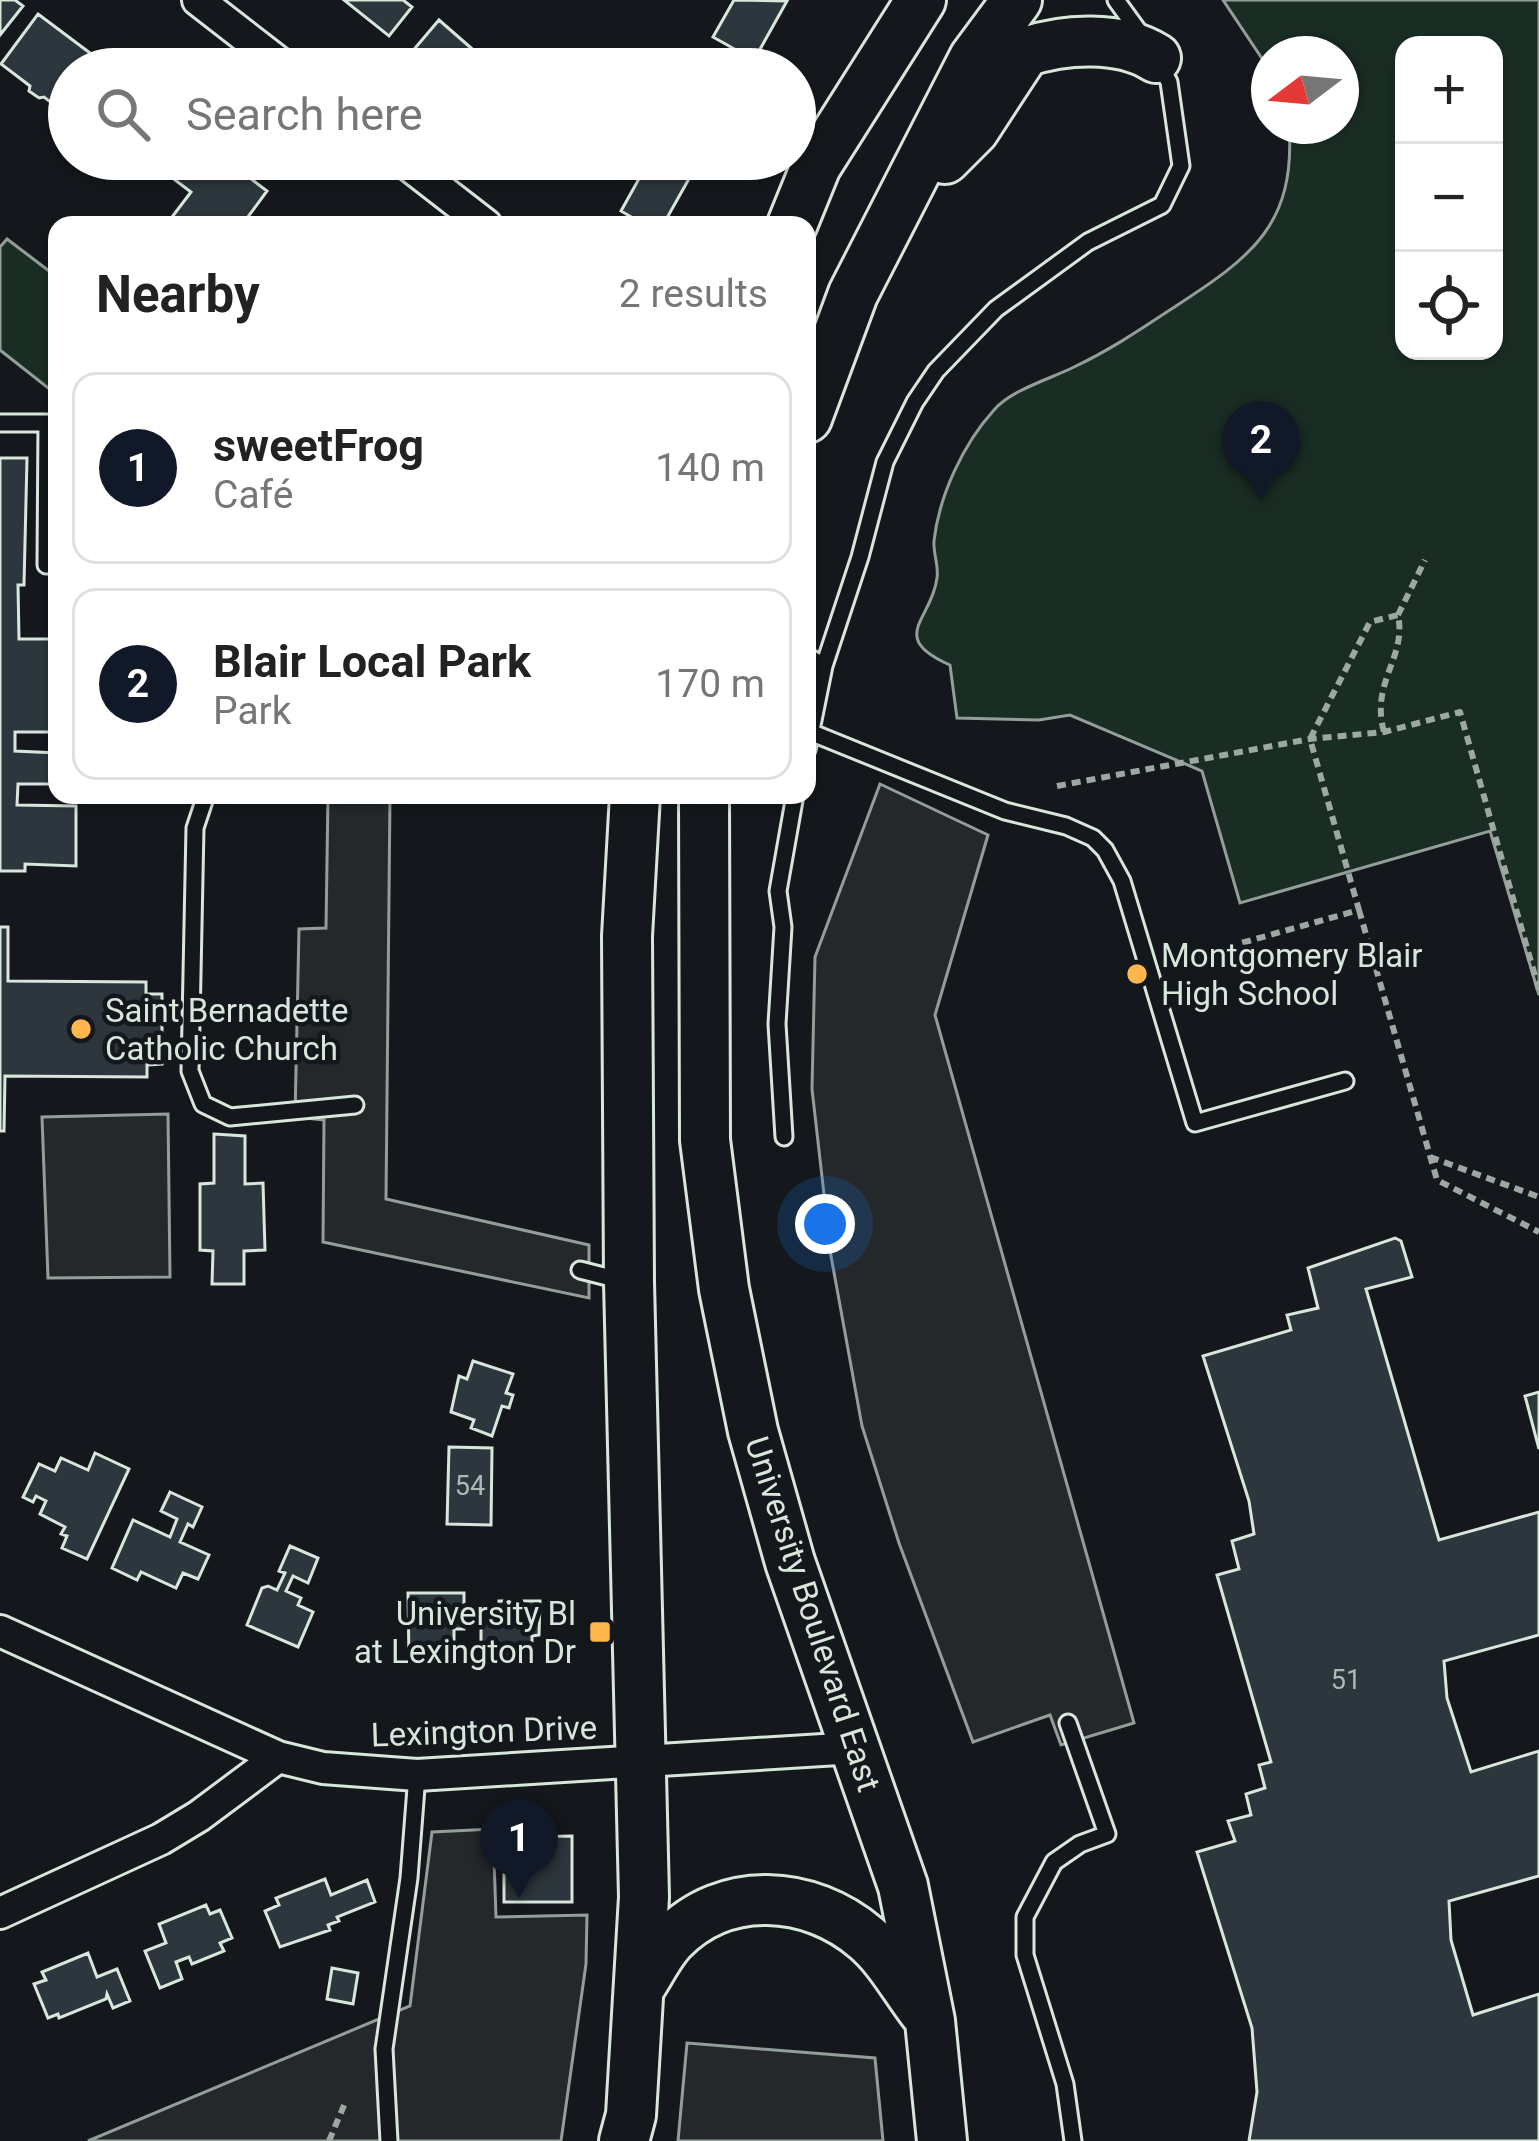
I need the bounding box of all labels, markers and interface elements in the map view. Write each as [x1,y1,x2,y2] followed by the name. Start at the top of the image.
[1251,36,1359,144] north arrow
[1395,36,1503,360] map controls
[1395,36,1503,144] button: +
[48,48,816,180] search box
[90,81,156,147] icon: search
[186,88,423,141] text: Search here
[1395,144,1503,252] button: −
[1395,252,1503,360] button: locate
[96,265,260,324] text: Nearby
[619,271,768,317] text: 2 results
[1222,401,1300,500] pin: 2
[213,419,424,472] text: sweetFrog
[127,445,149,491] text: 1
[655,445,765,491] text: 140 m
[213,472,293,518] text: Café
[213,635,531,688] text: Blair Local Park
[127,661,149,707] text: 2
[655,661,765,707] text: 170 m
[213,688,292,734] text: Park
[1161,936,1422,1013] place label: Montgomery Blair High School
[1124,961,1150,987] marker: Montgomery Blair High School
[105,991,348,1068] place label: Saint Bernadette Catholic Church
[68,1016,94,1042] marker: Saint Bernadette Catholic Church
[795,1194,855,1254] your location
[737,1432,889,1796] street label: University Boulevard East
[455,1470,485,1502] house number: 54
[354,1594,576,1671] place label: University Bl at Lexington Dr
[587,1619,613,1645] marker: University Bl at Lexington Dr
[1331,1664,1361,1696] house number: 51
[370,1708,598,1754] street label: Lexington Drive
[480,1799,558,1898] pin: 1

